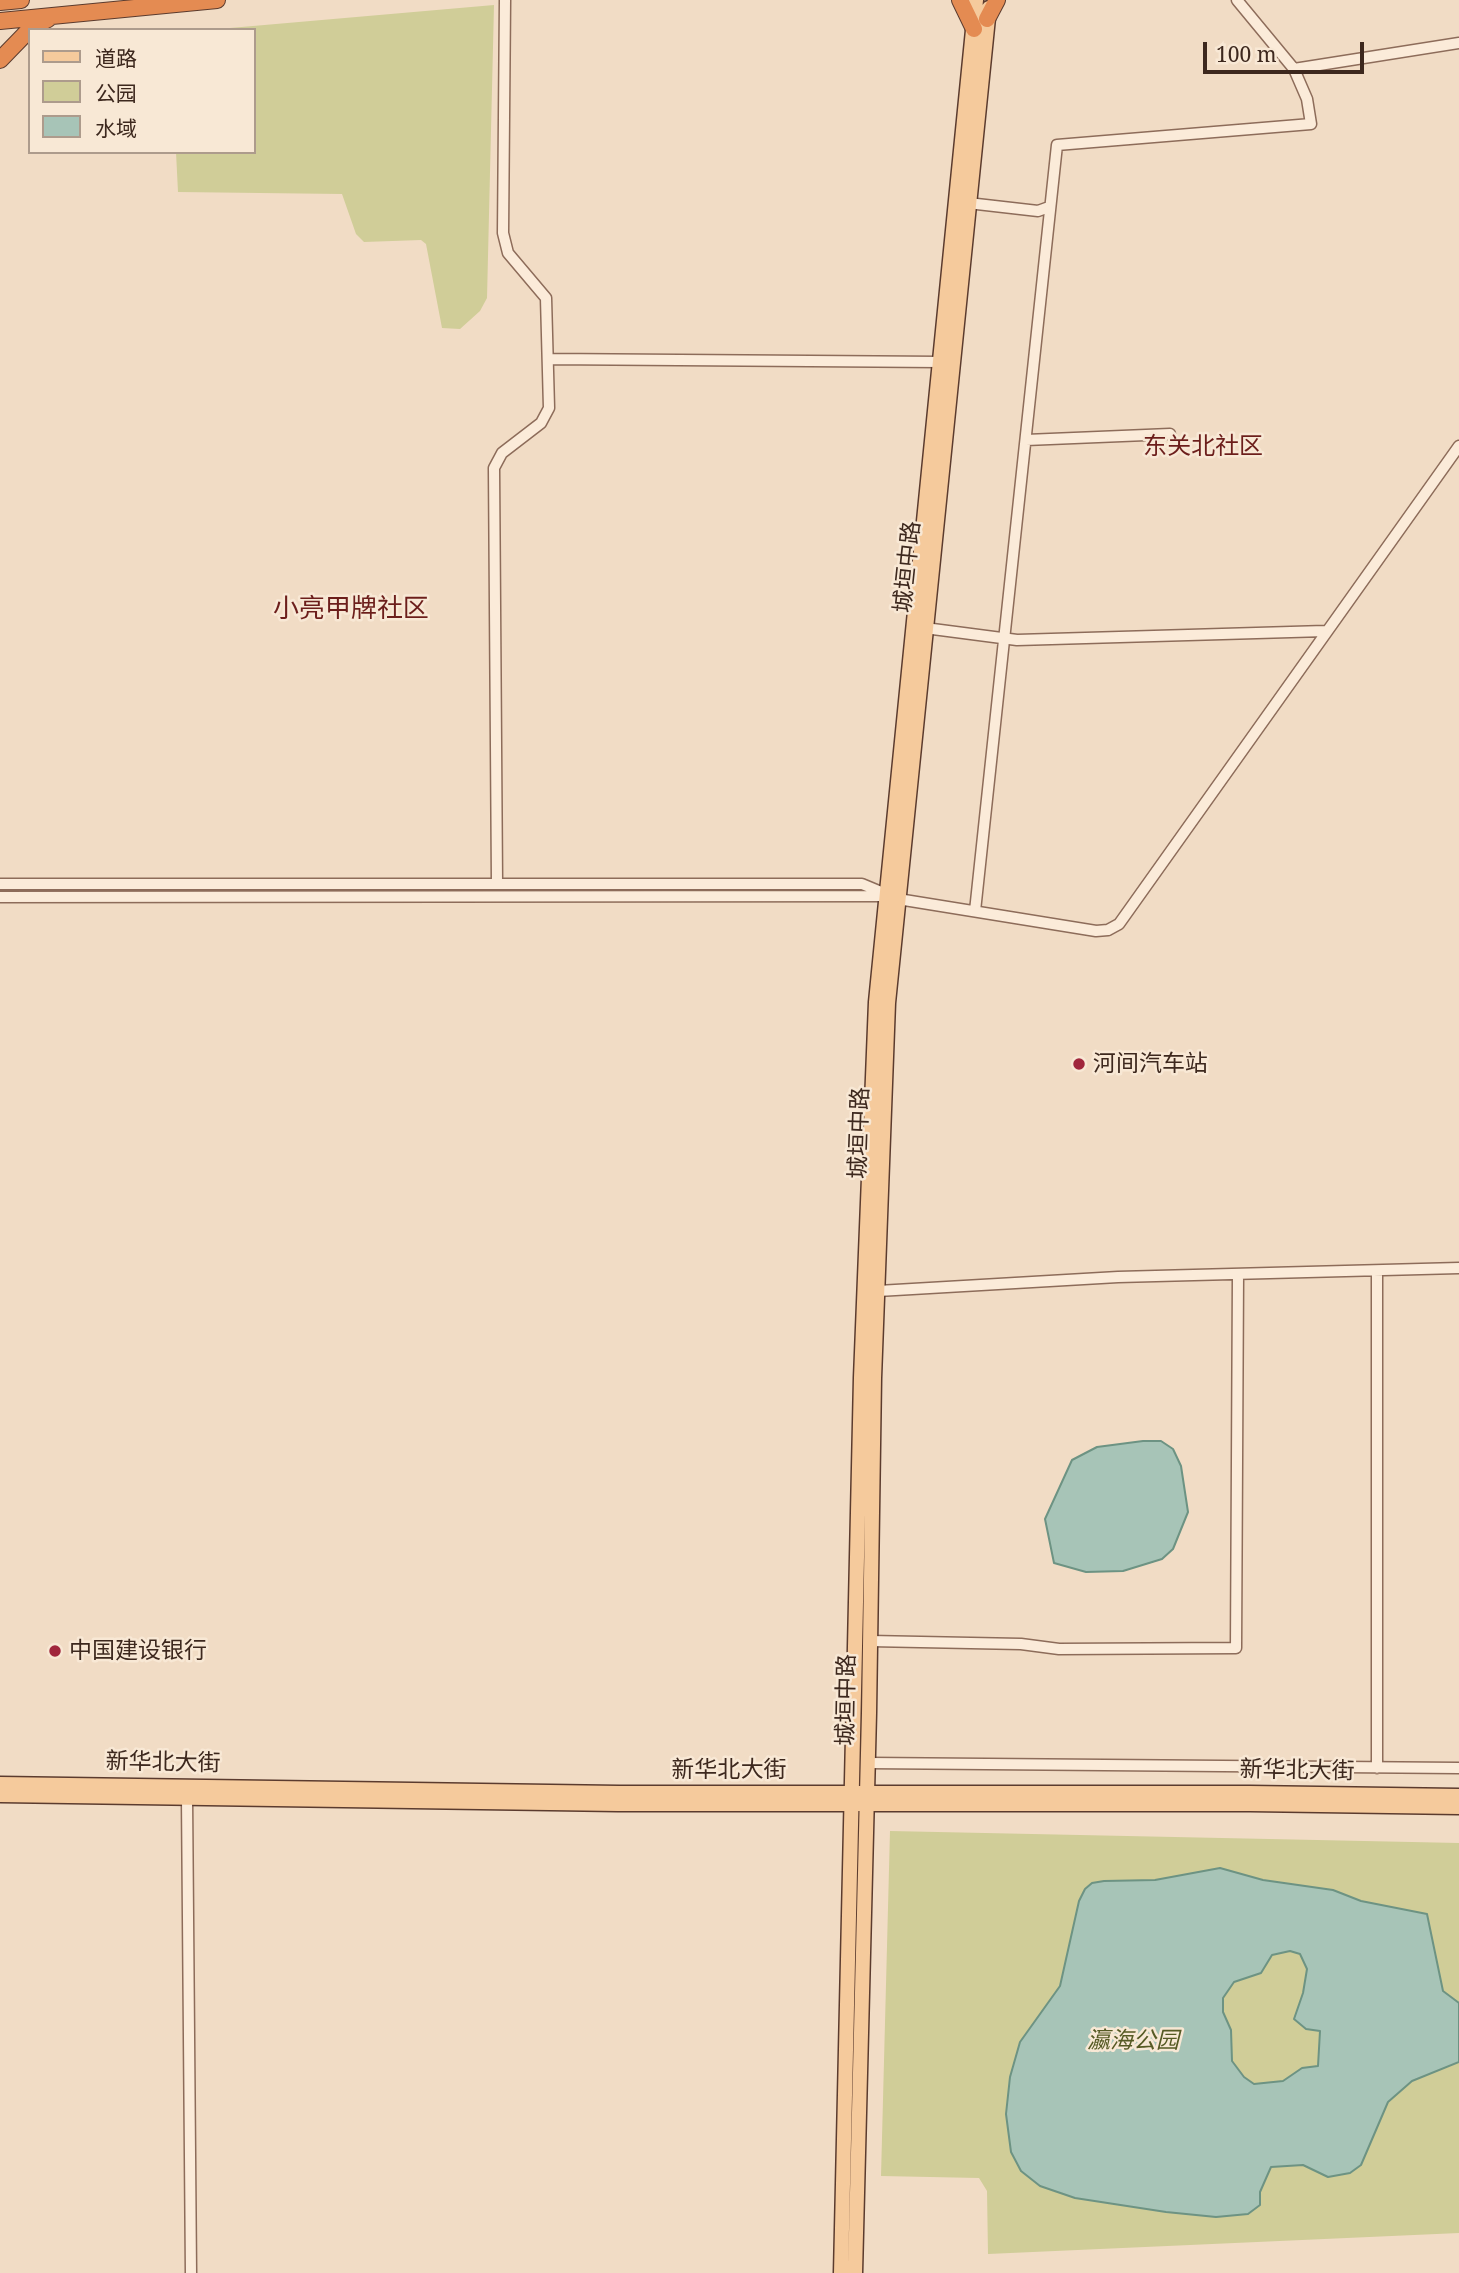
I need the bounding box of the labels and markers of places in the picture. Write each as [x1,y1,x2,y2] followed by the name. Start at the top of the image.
[1093,1050,1208,1078] place label: 河间汽车站
[1071,1056,1087,1072] marker: 河间汽车站
[69,1637,207,1665] place label: 中国建设银行
[47,1643,63,1659] marker: 中国建设银行

